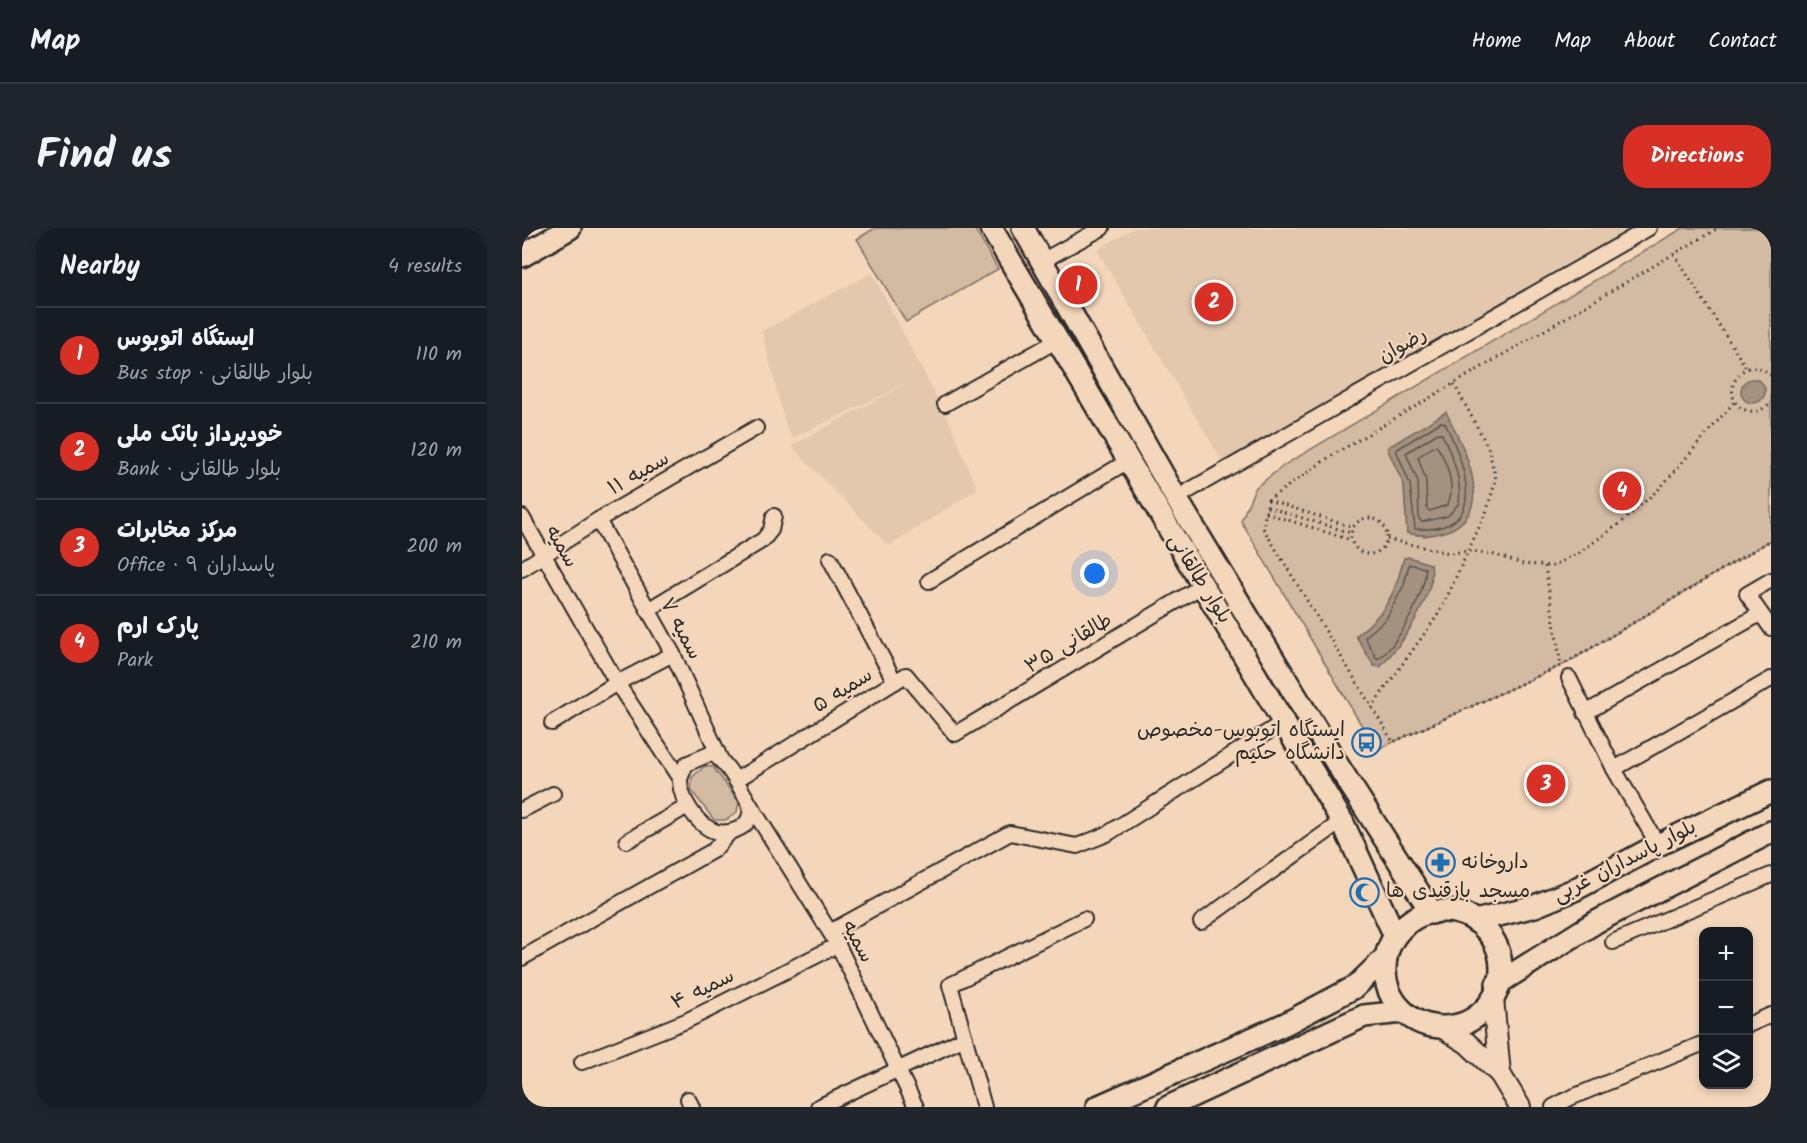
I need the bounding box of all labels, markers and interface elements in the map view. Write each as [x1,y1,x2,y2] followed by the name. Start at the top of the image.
[30,19,81,64] text: Map
[1472,25,1521,58] text: Home
[1554,25,1591,58] text: Map
[1624,25,1675,58] text: About
[1708,25,1777,58] text: Contact
[36,123,172,190] text: Find us
[1623,125,1771,188] button: Directions
[60,246,140,288] text: Nearby
[388,251,462,283] text: 4 results
[1058,262,1098,308] pin: 1
[1194,280,1234,325] pin: 2
[1373,319,1433,373] street label: رضوان
[117,322,254,357] text: ایستگاه اتوبوس
[76,339,83,371] text: 1
[416,339,462,371] text: 110 m
[117,358,313,390] text: Bus stop · بلوار طالقانی
[117,418,283,453] text: خودپرداز بانک ملی
[74,435,85,467] text: 2
[410,435,462,467] text: 120 m
[602,443,676,505] street label: سمیه ۱۱
[117,454,281,486] text: Bank · بلوار طالقانی
[1602,468,1642,514] pin: 4
[117,514,237,549] text: مرکز مخابرات
[536,520,586,574] street label: سمیه
[1159,528,1239,630] street label: بلوار طالقانی
[74,531,85,563] text: 3
[406,531,462,563] text: 200 m
[117,550,275,582] text: Office · پاسداران ۹
[1080,559,1109,588] your location
[650,592,710,666] street label: سمیه ۷
[1019,605,1119,683] street label: طالقانی ۳۵
[117,610,199,645] text: پارک ارم
[74,627,85,659] text: 4
[410,627,462,659] text: 210 m
[117,645,153,677] text: Park
[807,660,879,722] street label: سمیه ۵
[1137,715,1345,770] place label: ایستگاه اتوبوس-مخصوص دانشگاه حکیم
[1350,727,1382,759] bus stop icon: ایستگاه اتوبوس-مخصوص دانشگاه حکیم
[1526,762,1566,806] pin: 3
[1548,812,1702,912] street label: بلوار پاسداران غربی
[1425,847,1457,879] pharmacy icon: داروخانه
[1462,847,1529,879] place label: داروخانه
[1349,876,1381,908] mosque icon: مسجد بازقندی ها
[1386,876,1530,908] place label: مسجد بازقندی ها
[832,915,882,969] street label: سمیه
[1699,927,1753,1089] map controls
[1699,927,1753,981] button: +
[666,961,740,1019] street label: سمیه ۴
[1699,981,1753,1035] button: −
[1699,1035,1753,1089] button: layers

